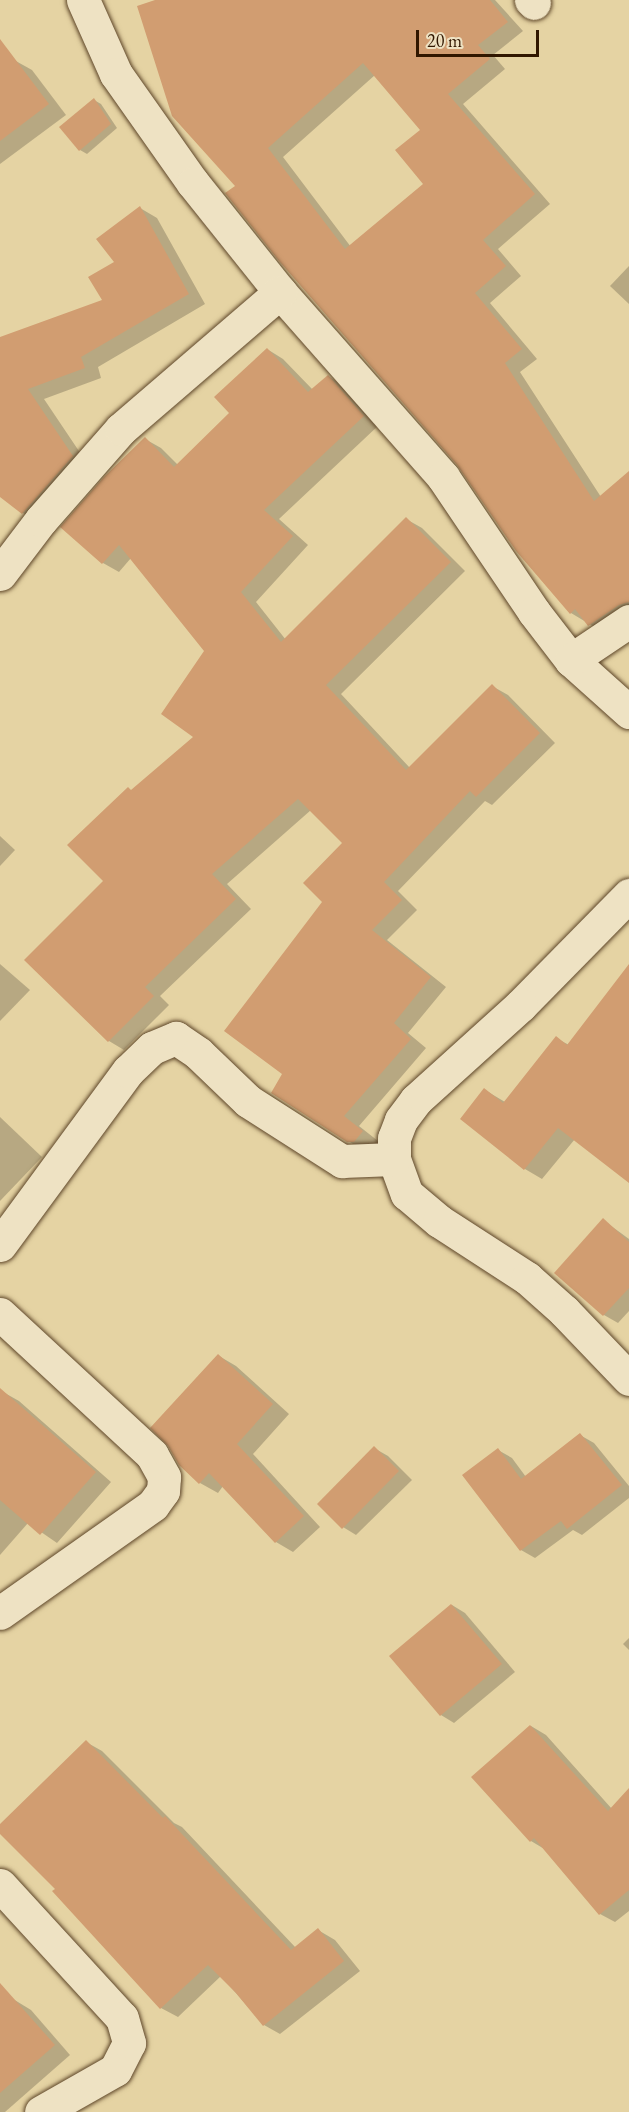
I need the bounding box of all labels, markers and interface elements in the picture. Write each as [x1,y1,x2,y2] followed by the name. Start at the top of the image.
[419,18,542,56] scale bar
[427,29,462,52] text: 20 m

